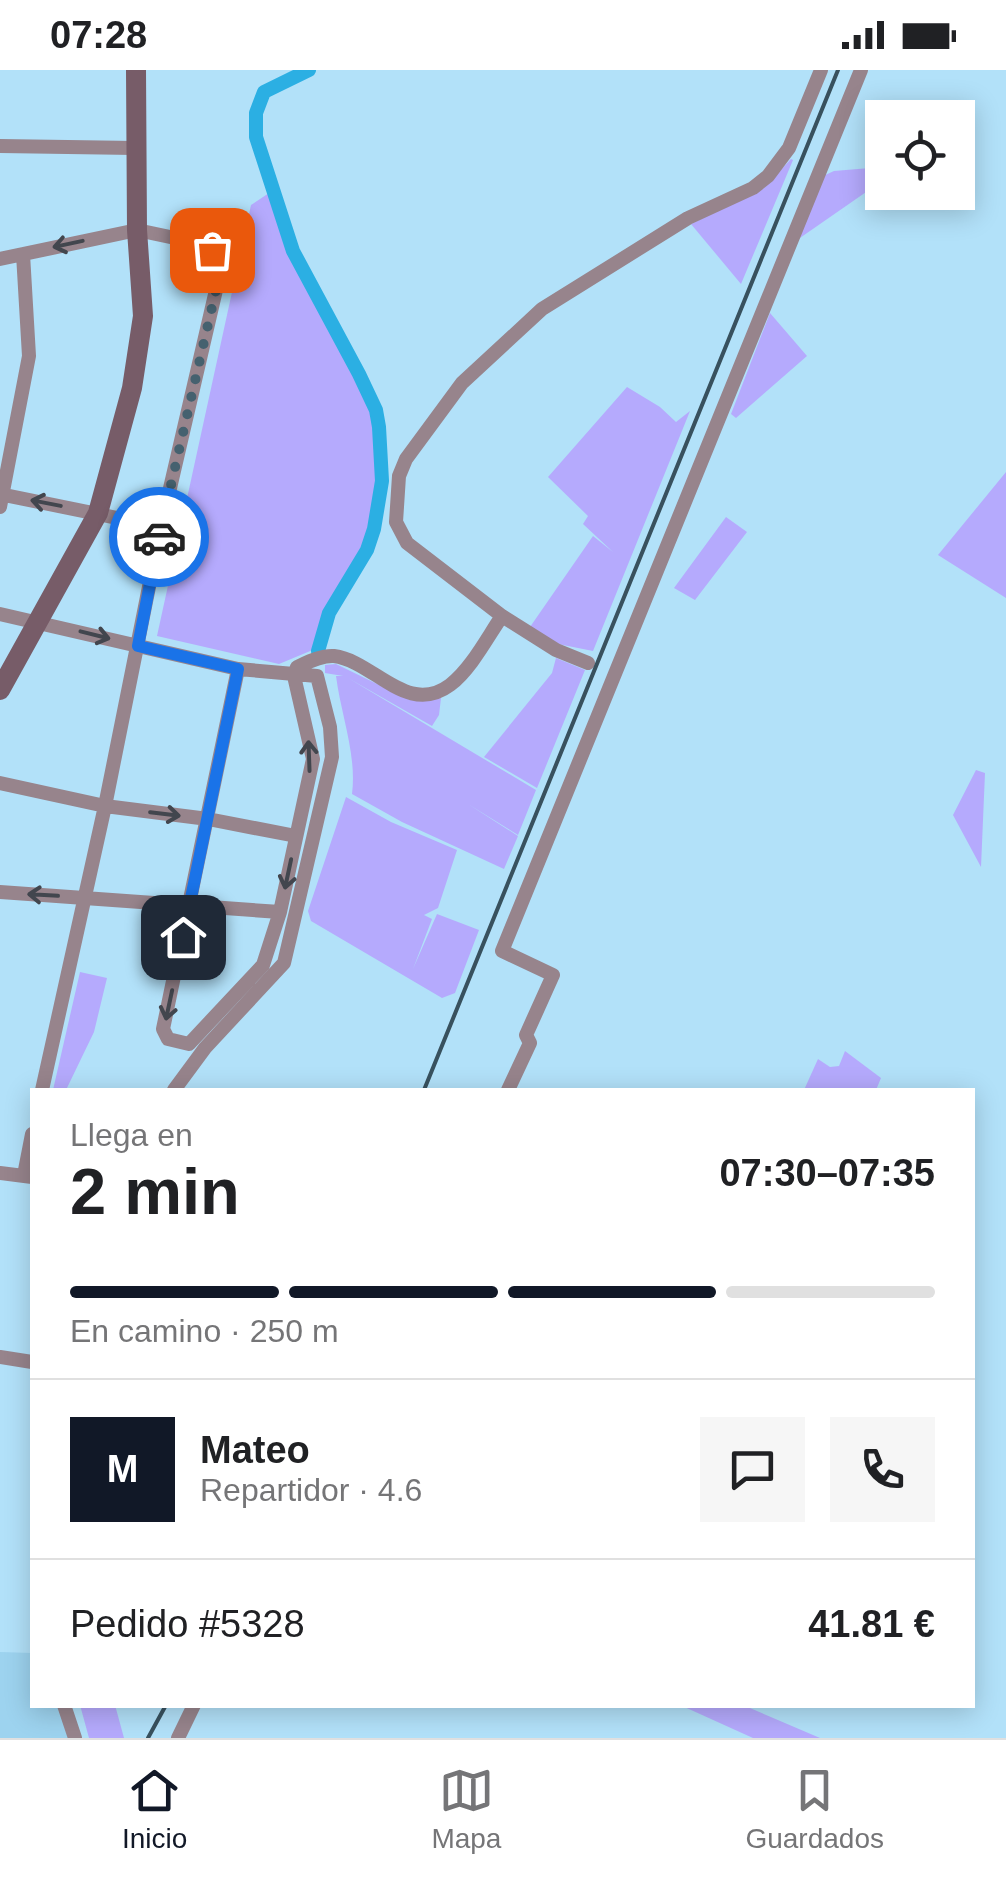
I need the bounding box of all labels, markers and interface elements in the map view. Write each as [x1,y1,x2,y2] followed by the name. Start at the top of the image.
[50,14,147,56] text: 07:28
[865,100,975,210] map controls
[865,100,975,210] button: locate
[170,208,255,293] pin
[185,223,240,278] icon: bag
[53,236,85,255] one-way arrow
[109,487,209,587] courier
[31,493,63,512] one-way arrow
[132,510,187,565] icon: car
[78,627,110,645] one-way arrow
[300,740,319,773] one-way arrow
[148,805,180,823] one-way arrow
[277,857,296,889] one-way arrow
[27,885,59,904] one-way arrow
[141,895,226,980] pin
[156,910,211,965] icon: home
[158,988,177,1020] one-way arrow
[70,1117,193,1153] text: Llega en
[719,1152,935,1194] text: 07:30–07:35
[70,1155,240,1228] text: 2 min
[70,1313,339,1349] text: En camino · 250 m
[700,1417,805,1522] button: chat
[830,1417,935,1522] button: phone
[200,1429,310,1471] text: Mateo
[107,1448,138,1490] text: M
[200,1472,422,1508] text: Repartidor · 4.6
[70,1603,305,1645] text: Pedido #5328
[808,1603,935,1645] text: 41.81 €
[122,1763,187,1855] tab: Inicio
[431,1763,501,1855] tab: Mapa
[745,1763,884,1855] tab: Guardados

